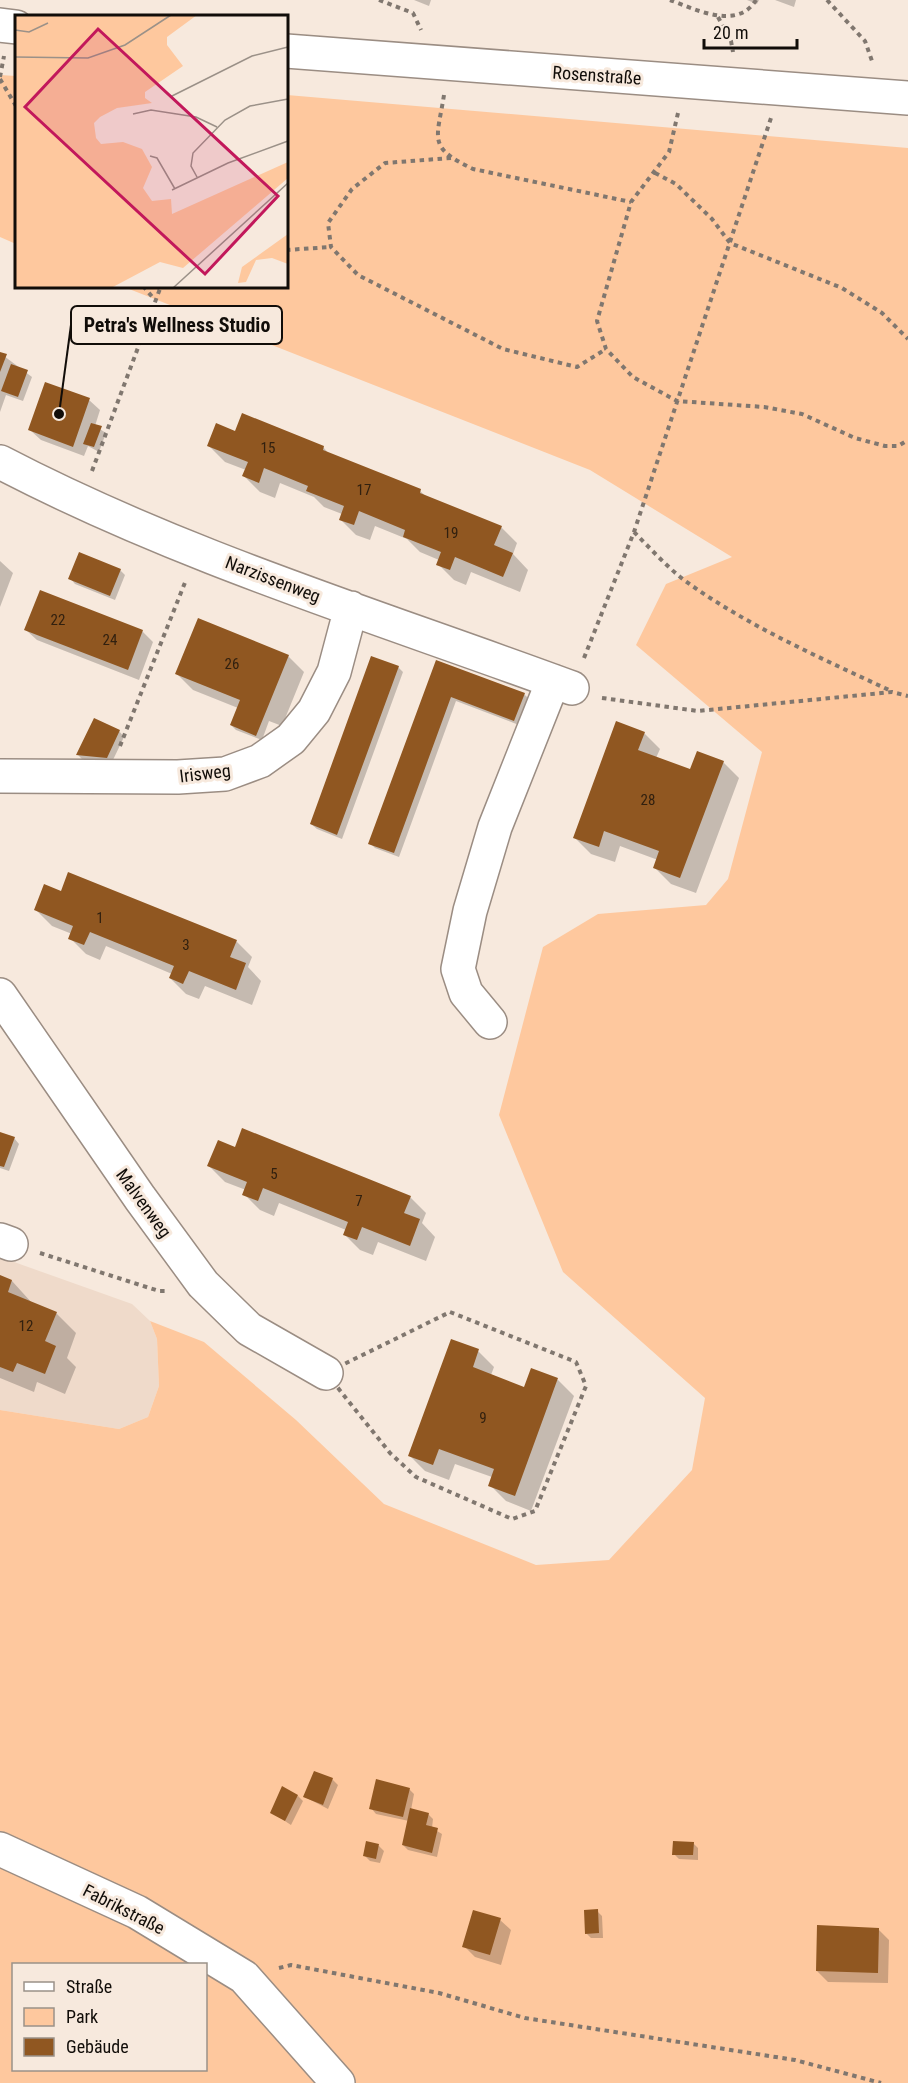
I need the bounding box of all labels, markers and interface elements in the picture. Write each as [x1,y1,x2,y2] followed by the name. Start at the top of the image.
[704,12,797,50] scale bar
[15,15,288,288] inset map
[713,22,748,43] text: 20 m
[552,61,642,89] street label: Rosenstraße
[71,306,282,344] callout: Petra's Wellness Studio
[84,313,270,337] text: Petra's Wellness Studio
[261,439,275,457] house number: 15
[357,481,371,499] house number: 17
[444,524,458,542] house number: 19
[223,551,323,607] street label: Narzissenweg
[51,611,65,629] house number: 22
[103,631,117,649] house number: 24
[225,655,239,673] house number: 26
[178,759,232,787] street label: Irisweg
[641,791,655,809] house number: 28
[96,909,104,927] house number: 1
[182,936,190,954] house number: 3
[112,1164,176,1242] street label: Malvenweg
[270,1165,278,1183] house number: 5
[355,1192,363,1210] house number: 7
[19,1317,33,1335] house number: 12
[479,1409,487,1427] house number: 9
[80,1880,168,1938] street label: Fabrikstraße
[12,1963,207,2071] legend
[66,1976,112,1997] text: Straße
[66,2006,98,2027] text: Park
[66,2036,129,2057] text: Gebäude

